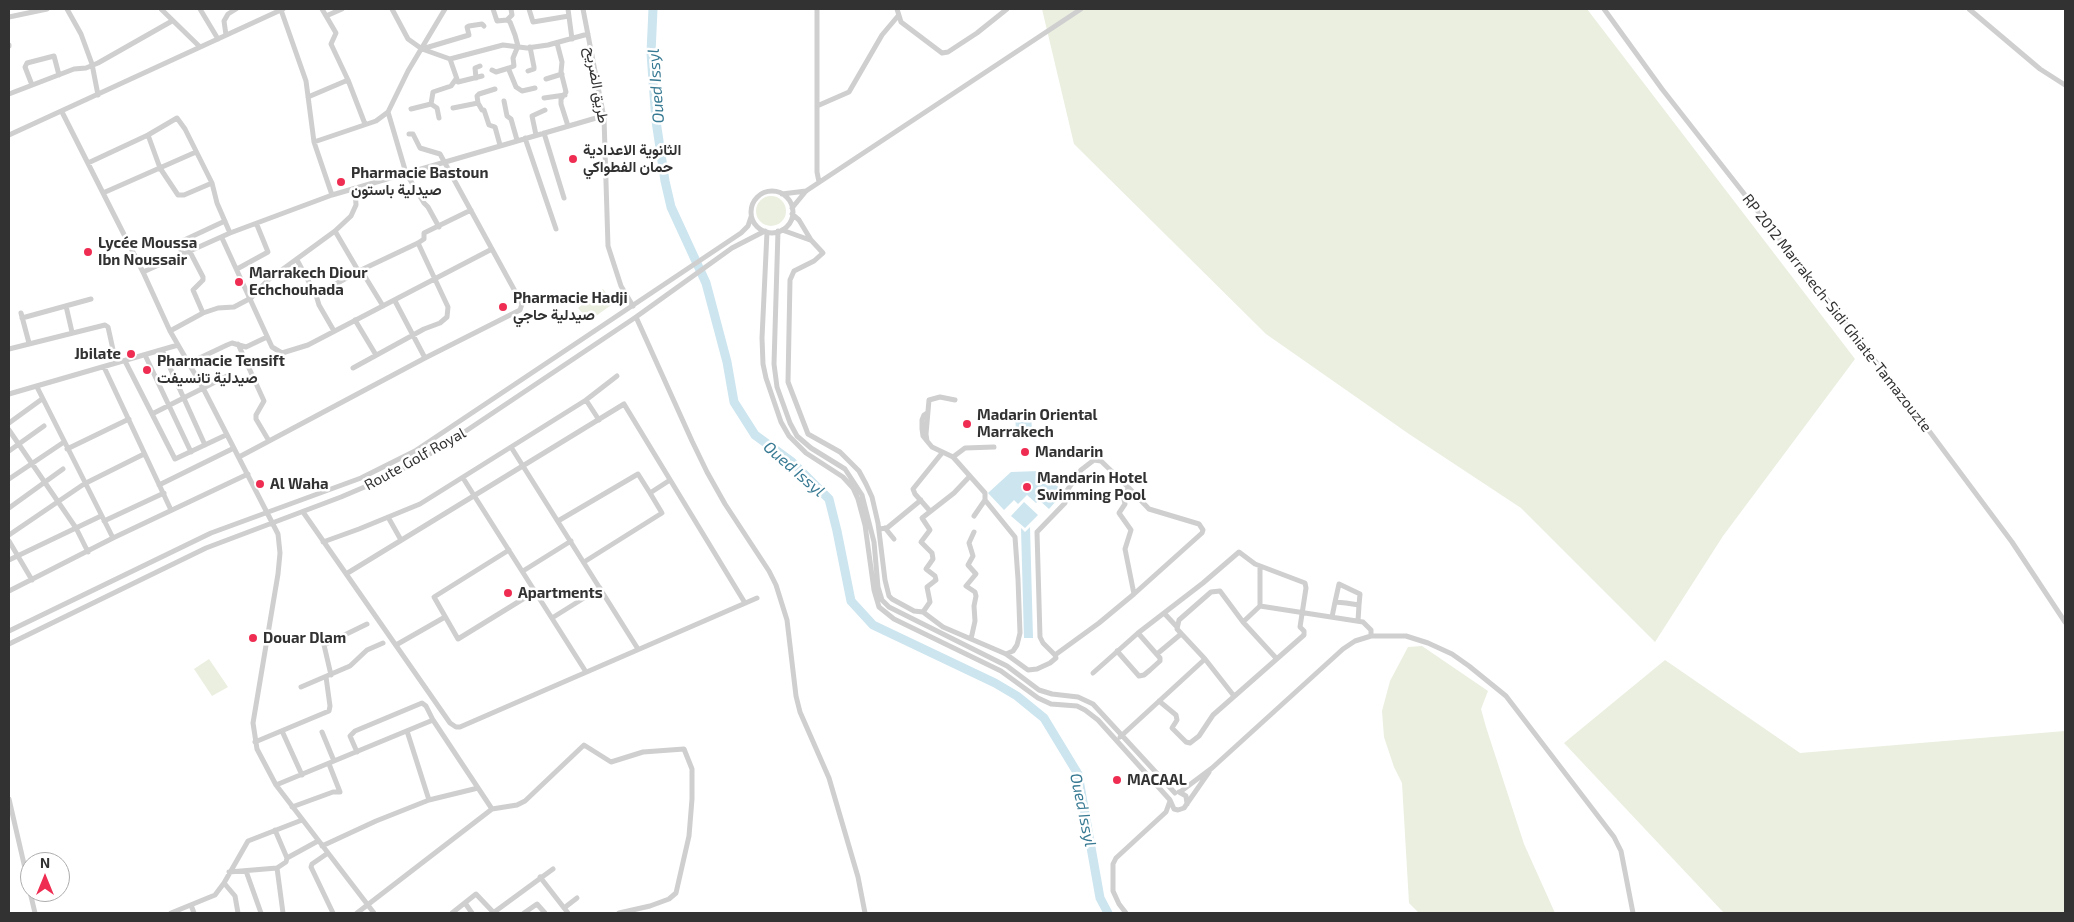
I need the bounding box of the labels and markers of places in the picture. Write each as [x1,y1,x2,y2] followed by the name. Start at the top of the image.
[583,141,681,176] place label: الثانوية الاعدادية حمان الفطواكي
[567,153,579,165] marker: الثانوية الاعدادية حمان الفطواكي
[351,164,489,199] place label: Pharmacie Bastoun صيدلية باستون
[335,176,347,188] marker: Pharmacie Bastoun صيدلية باستون
[98,234,197,269] place label: Lycée Moussa Ibn Noussair
[82,246,94,258] marker: Lycée Moussa Ibn Noussair
[249,264,368,299] place label: Marrakech Diour Echchouhada
[233,276,245,288] marker: Marrakech Diour Echchouhada
[513,289,628,324] place label: Pharmacie Hadji صيدلية حاجي
[497,301,509,313] marker: Pharmacie Hadji صيدلية حاجي
[74,345,121,363] place label: Jbilate
[125,348,137,360] marker: Jbilate
[157,352,285,387] place label: Pharmacie Tensift صيدلية تانسيفت
[141,364,153,376] marker: Pharmacie Tensift صيدلية تانسيفت
[977,406,1098,441] place label: Madarin Oriental Marrakech
[961,418,973,430] marker: Madarin Oriental Marrakech
[1035,443,1103,461] place label: Mandarin
[1019,446,1031,458] marker: Mandarin
[1037,469,1147,504] place label: Mandarin Hotel Swimming Pool
[270,475,329,493] place label: Al Waha
[254,478,266,490] marker: Al Waha
[1021,481,1033,493] marker: Mandarin Hotel Swimming Pool
[518,584,603,602] place label: Apartments
[502,587,514,599] marker: Apartments
[263,629,346,647] place label: Douar Dlam
[247,632,259,644] marker: Douar Dlam
[1127,771,1187,789] place label: MACAAL
[1111,774,1123,786] marker: MACAAL

